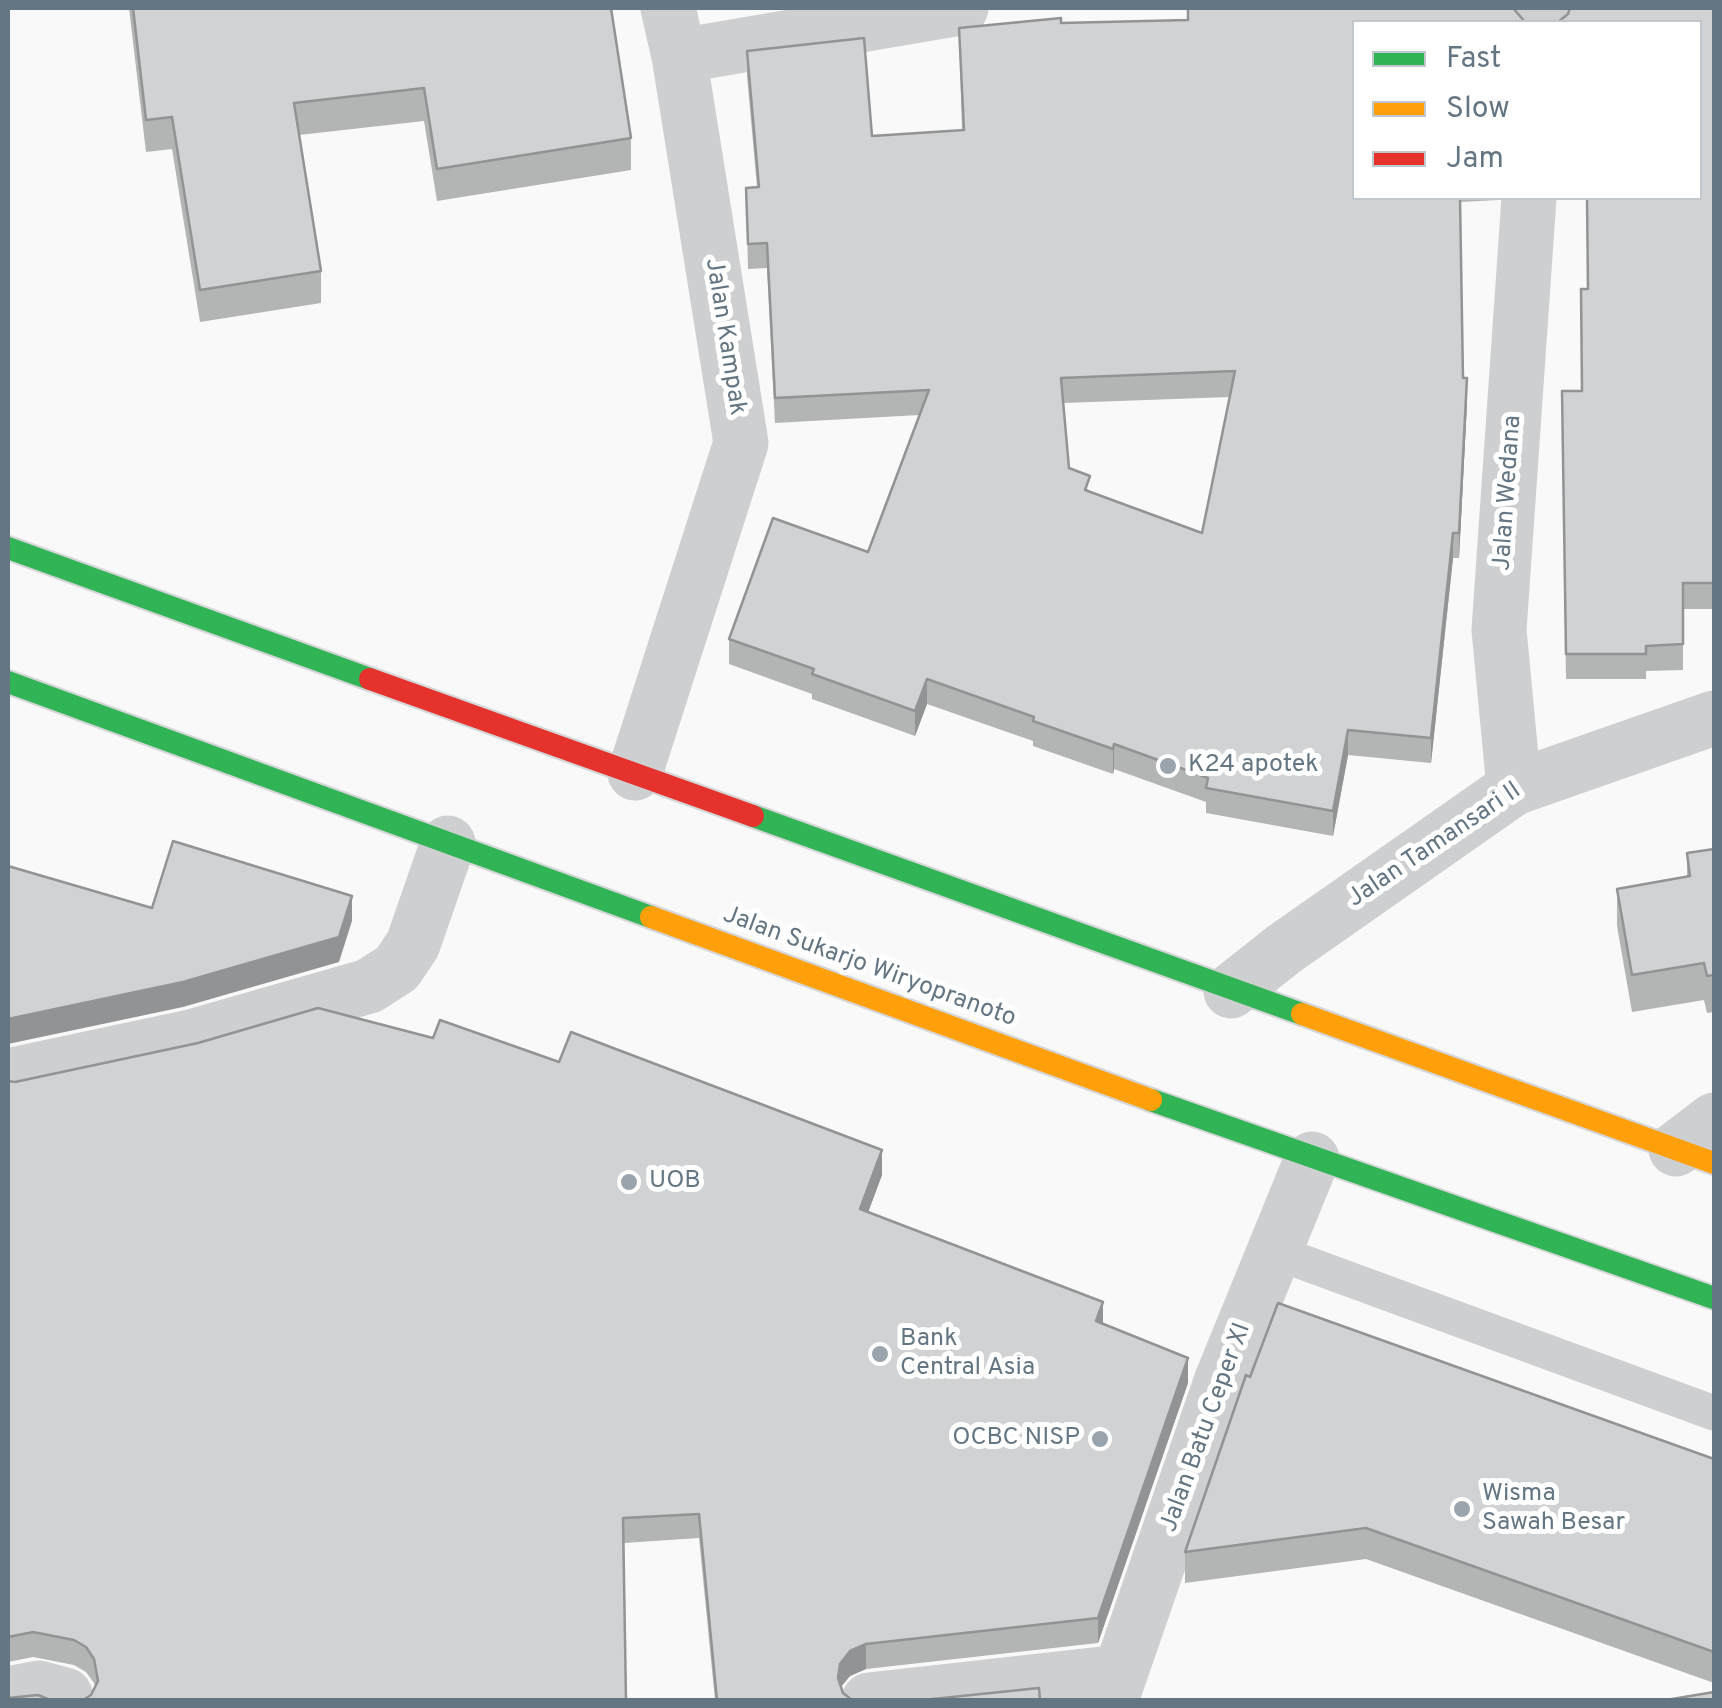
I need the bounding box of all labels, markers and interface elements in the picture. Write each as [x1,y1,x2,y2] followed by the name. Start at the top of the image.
[1352,20,1702,200] legend
[1446,41,1501,78] text: Fast
[1446,91,1510,128] text: Slow
[1446,141,1504,178] text: Jam
[697,256,751,418] street label: Jalan Kampak
[1489,414,1529,572] street label: Jalan Wedana
[1188,751,1319,781] place label: K24 apotek
[1157,755,1179,777] marker: K24 apotek
[1343,777,1527,915] street label: Jalan Tamansari II
[718,901,1020,1035] street label: Jalan Sukarjo Wiryopranoto
[649,1167,701,1197] place label: UOB
[618,1171,640,1193] marker: UOB
[1155,1319,1259,1537] street label: Jalan Batu Ceper XI
[900,1325,1035,1384] place label: Bank Central Asia
[869,1343,891,1365] marker: Bank Central Asia
[952,1424,1080,1454] place label: OCBC NISP
[1089,1428,1111,1450] marker: OCBC NISP
[1482,1480,1625,1539] place label: Wisma Sawah Besar
[1451,1498,1473,1520] marker: Wisma Sawah Besar

